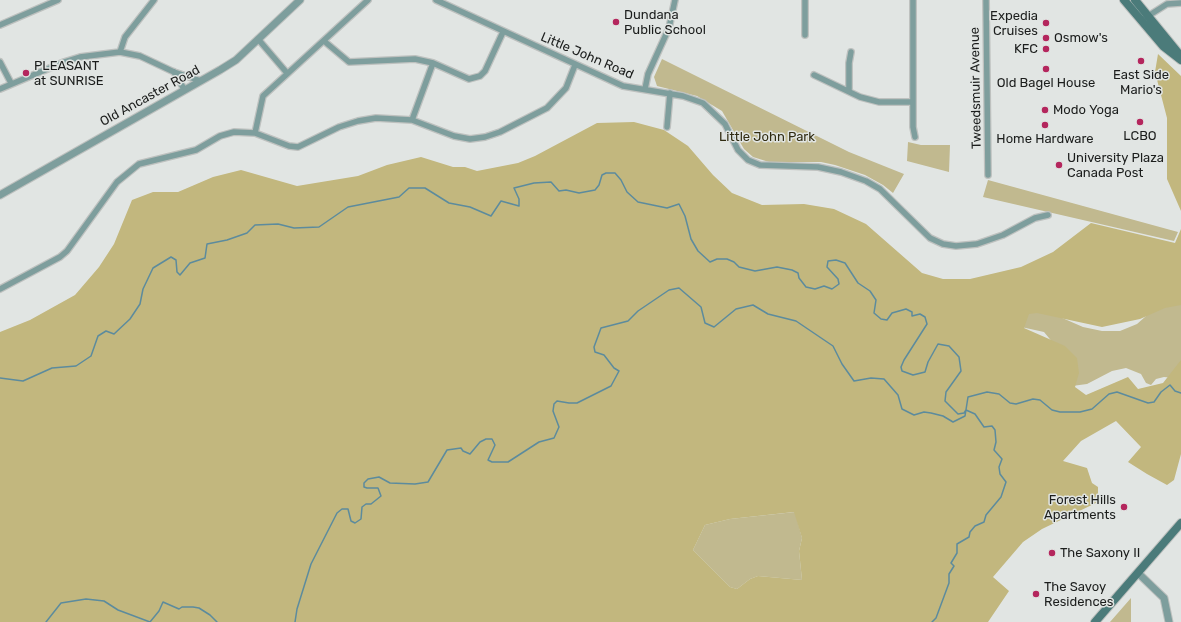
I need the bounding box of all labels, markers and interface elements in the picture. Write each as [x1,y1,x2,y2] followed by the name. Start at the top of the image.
[624,7,706,38] place label: Dundana Public School
[990,8,1038,39] place label: Expedia Cruises
[611,17,621,27] marker: Dundana Public School
[1041,18,1051,28] marker: Expedia Cruises
[967,27,985,149] street label: Tweedsmuir Avenue
[538,29,636,83] street label: Little John Road
[1054,30,1108,46] place label: Osmow's
[1041,33,1051,43] marker: Osmow's
[1014,41,1038,57] place label: KFC
[1041,44,1051,54] marker: KFC
[1136,56,1146,66] marker: East Side Mario's
[34,58,104,89] place label: PLEASANT at SUNRISE
[97,62,203,130] street label: Old Ancaster Road
[1041,64,1051,74] marker: Old Bagel House
[1113,67,1169,98] place label: East Side Mario's
[21,68,31,78] marker: PLEASANT at SUNRISE
[997,75,1095,91] place label: Old Bagel House
[1053,102,1119,118] place label: Modo Yoga
[1040,105,1050,115] marker: Modo Yoga
[1135,117,1145,127] marker: LCBO
[1040,120,1050,130] marker: Home Hardware
[1123,128,1157,144] place label: LCBO
[719,129,815,145] park label: Little John Park
[996,131,1094,147] place label: Home Hardware
[1067,150,1164,181] place label: University Plaza Canada Post
[1054,160,1064,170] marker: University Plaza Canada Post
[1044,492,1116,523] place label: Forest Hills Apartments
[1119,502,1129,512] marker: Forest Hills Apartments
[1060,545,1140,561] place label: The Saxony II
[1047,548,1057,558] marker: The Saxony II
[1044,579,1113,610] place label: The Savoy Residences
[1031,589,1041,599] marker: The Savoy Residences

